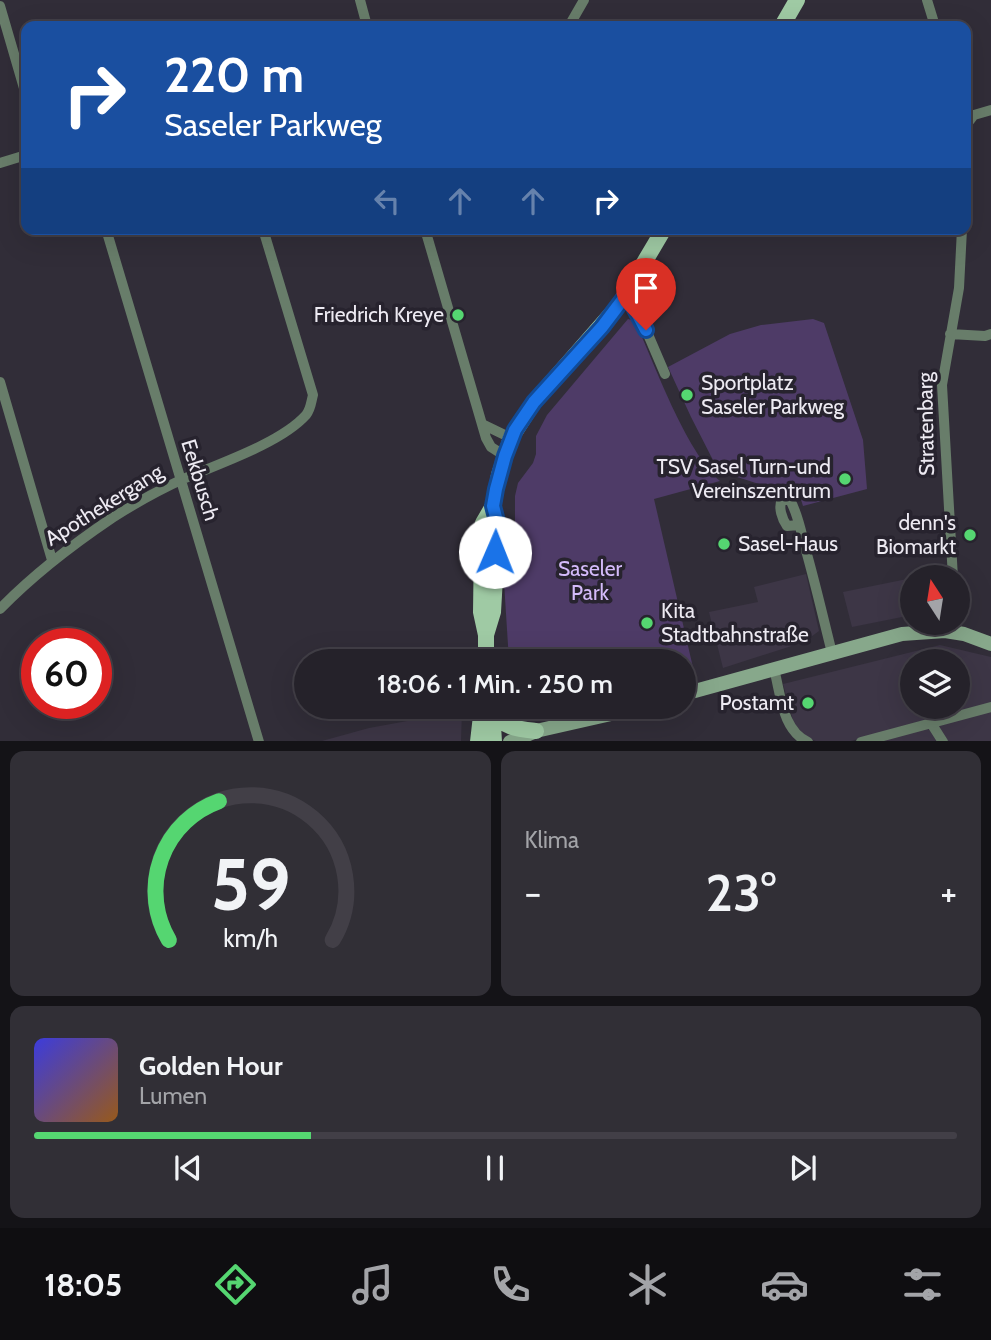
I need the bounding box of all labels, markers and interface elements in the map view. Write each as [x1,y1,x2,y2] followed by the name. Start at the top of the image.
[164,45,304,104] text: 220 m
[49,49,140,140] icon: right
[164,105,382,144] text: Saseler Parkweg
[368,182,406,220] icon: left
[441,182,479,220] icon: ahead
[514,182,552,220] icon: ahead
[587,182,625,220] icon: right
[616,258,676,330] pin
[627,269,665,307] icon: arrive
[314,302,444,327] place label: Friedrich Kreye
[450,307,466,323] marker: Friedrich Kreye
[701,370,844,419] place label: Sportplatz Saseler Parkweg
[912,371,939,476] street label: Stratenbarg
[679,387,695,403] marker: Sportplatz Saseler Parkweg
[176,436,225,524] street label: Eekbusch
[656,454,831,503] place label: TSV Sasel Turn-und Vereinszentrum
[40,458,168,551] street label: Apothekergang
[837,471,853,487] marker: TSV Sasel Turn-und Vereinszentrum
[876,510,956,559] place label: denn's Biomarkt
[458,515,532,589] position arrow
[962,527,978,543] marker: denn's Biomarkt
[738,531,838,556] place label: Sasel-Haus
[716,536,732,552] marker: Sasel-Haus
[558,556,622,605] park label: Saseler Park
[900,565,970,635] north arrow
[900,565,970,719] map controls
[661,598,809,647] place label: Kita Stadtbahnstraße
[639,615,655,631] marker: Kita Stadtbahnstraße
[21,628,112,719] speed limit sign: 60
[900,649,970,719] button: layers
[377,668,613,700] text: 18:06 · 1 Min. · 250 m
[720,690,794,715] place label: Postamt
[800,695,816,711] marker: Postamt
[525,826,579,854] text: Klima
[210,840,290,928] text: 59
[705,861,776,924] text: 23°
[525,869,541,916] text: −
[940,869,957,916] text: +
[223,922,278,952] text: km/h
[139,1050,282,1082] text: Golden Hour
[139,1082,207,1110] text: Lumen
[169,1149,207,1187] icon: previous
[476,1149,514,1187] icon: pause
[784,1149,822,1187] icon: next
[211,1260,260,1309] icon: directions
[348,1260,397,1309] icon: music
[486,1260,535,1309] icon: phone
[623,1260,672,1309] icon: climate
[760,1260,809,1309] icon: car
[898,1260,947,1309] icon: filters
[44,1265,122,1304] text: 18:05

